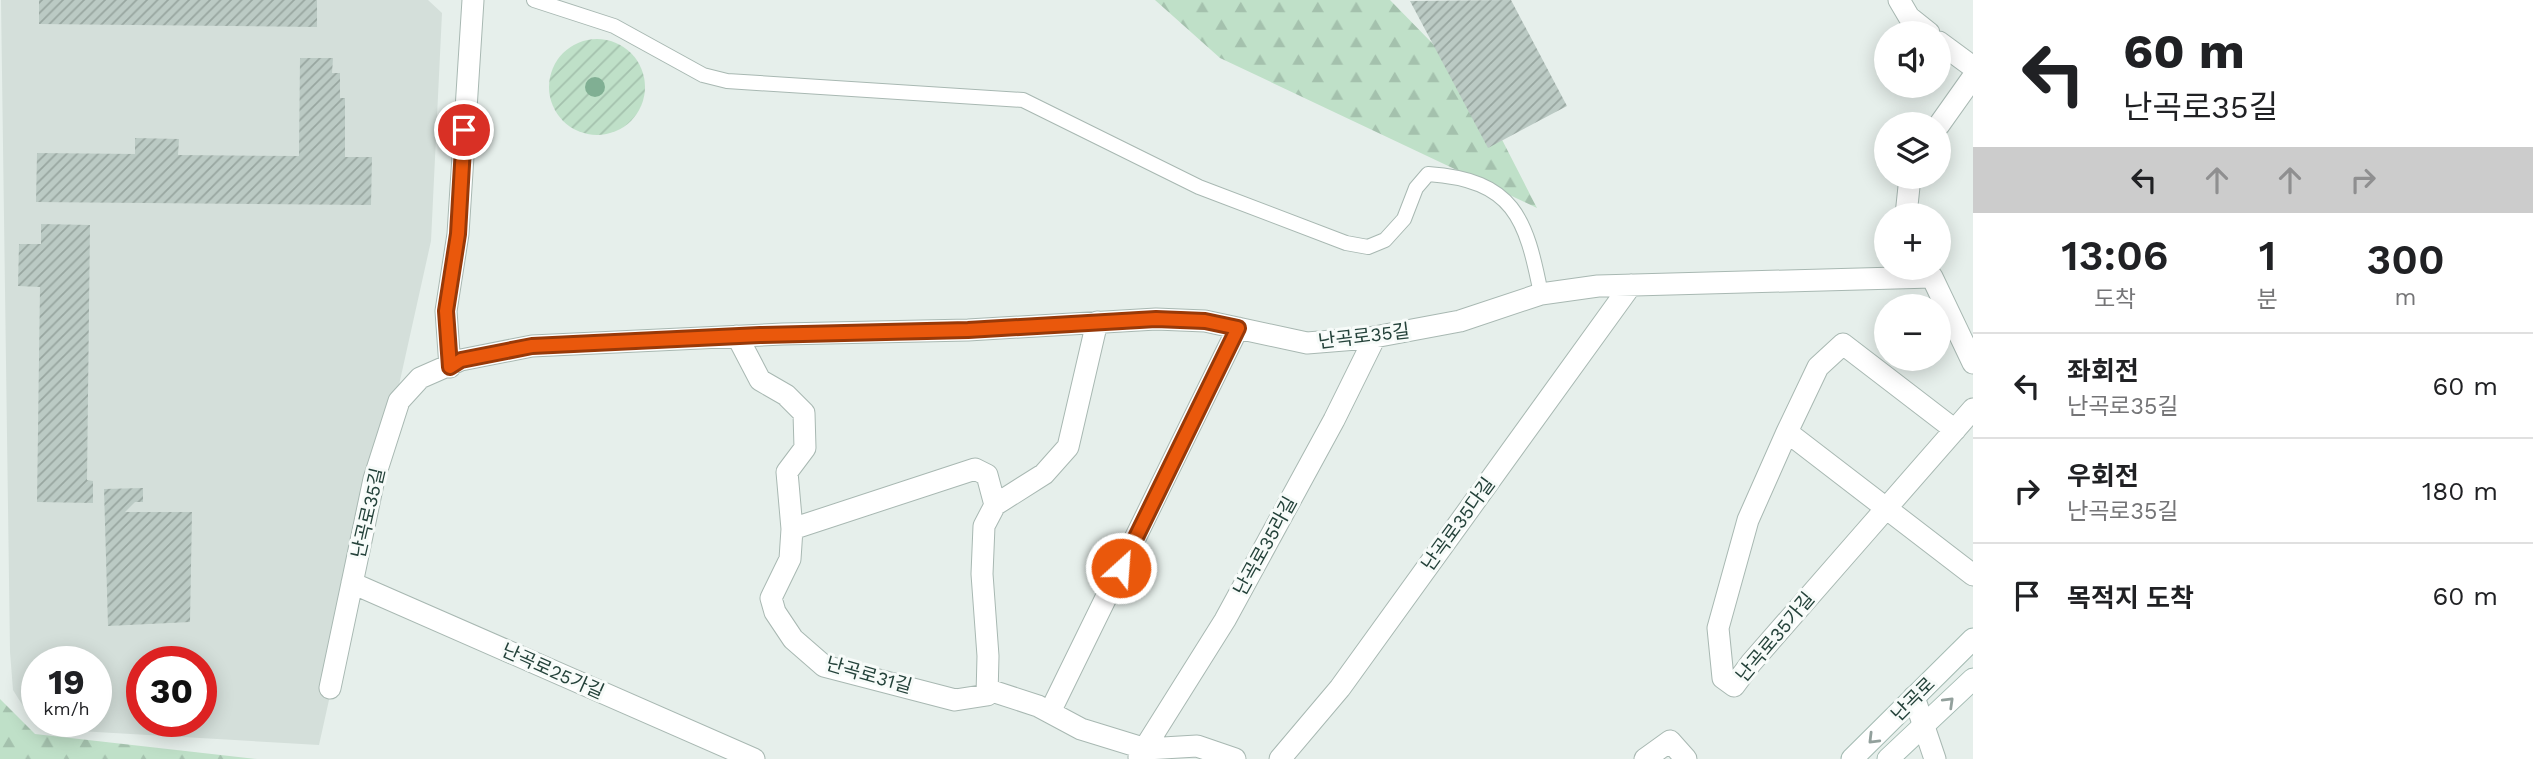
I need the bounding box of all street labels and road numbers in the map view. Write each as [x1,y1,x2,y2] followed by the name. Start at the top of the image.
[1317,319,1411,353] street label: 난곡로35길
[346,466,390,560] street label: 난곡로35길
[1417,473,1499,575] street label: 난곡로35다길
[1228,493,1302,599] street label: 난곡로35라길
[1731,588,1819,686] street label: 난곡로35가길
[498,638,608,704] street label: 난곡로25가길
[823,652,915,698] street label: 난곡로31길
[1886,672,1940,726] street label: 난곡로

